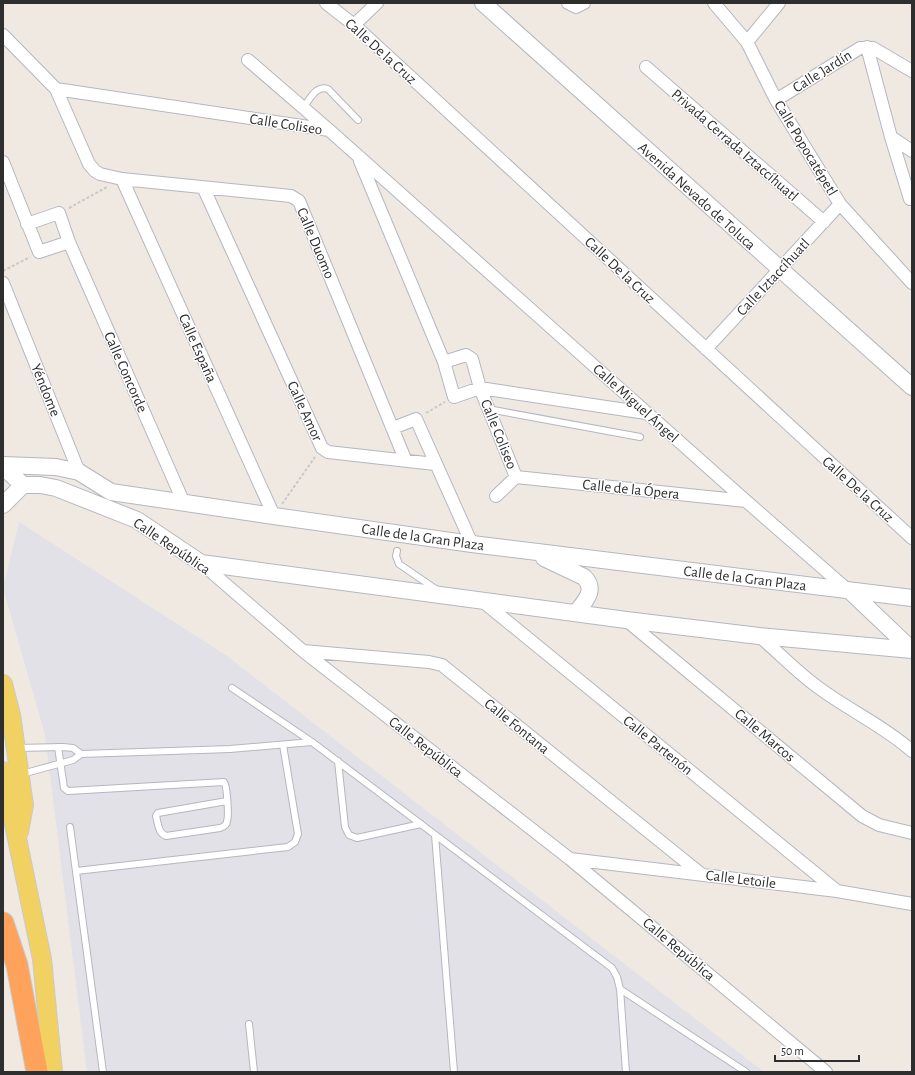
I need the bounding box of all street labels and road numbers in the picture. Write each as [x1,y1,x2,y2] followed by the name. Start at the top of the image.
[342,16,419,87] street label: Calle De la Cruz
[790,47,854,95] street label: Calle Jardín
[669,86,801,204] street label: Privada Cerrada Iztaccíhuatl
[771,98,840,198] street label: Calle Popocatépetl
[248,111,323,138] street label: Calle Coliseo
[635,140,758,253] street label: Avenida Nevado de Toluca
[294,206,337,281] street label: Calle Duomo
[582,234,658,307] street label: Calle De la Cruz
[734,236,813,319] street label: Calle Iztaccíhuatl
[176,312,219,385] street label: Calle España
[101,330,150,415] street label: Calle Concorde
[590,360,683,445] street label: Calle Miguel Ángel
[28,362,63,419] street label: Yéndome
[284,379,325,444] street label: Calle Amor
[478,397,519,471] street label: Calle Coliseo
[819,454,896,525] street label: Calle De la Cruz
[582,475,680,502] street label: Calle de la Ópera
[131,515,213,578] street label: Calle República
[361,521,485,554] street label: Calle de la Gran Plaza
[683,564,807,593] street label: Calle de la Gran Plaza
[481,696,552,757] street label: Calle Fontana
[732,706,798,765] street label: Calle Marcos
[620,713,695,778] street label: Calle Partenón
[386,714,465,781] street label: Calle República
[705,868,777,891] street label: Calle Letoile
[640,915,718,984] street label: Calle República

